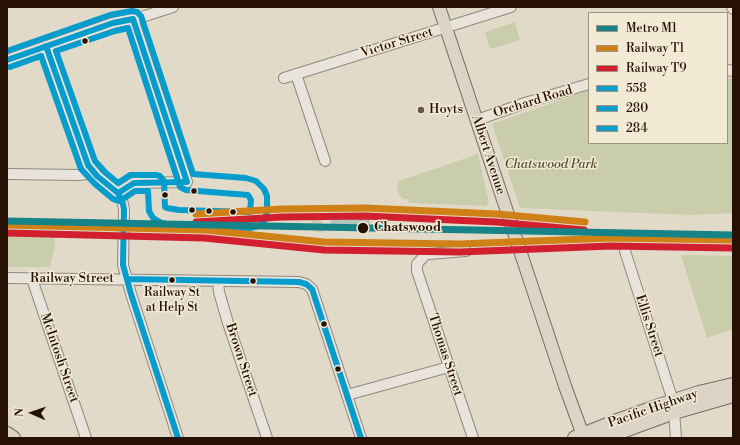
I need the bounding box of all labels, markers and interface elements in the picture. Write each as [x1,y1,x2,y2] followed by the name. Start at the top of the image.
[588,12,728,144] legend
[626,21,677,36] text: Metro M1
[359,25,435,61] street label: Victor Street
[80,36,90,46] unlabelled marker
[626,41,684,56] text: Railway T1
[626,61,687,76] text: Railway T9
[626,81,647,96] text: 558
[491,83,575,121] street label: Orchard Road
[626,101,648,116] text: 280
[429,102,463,118] place label: Hoyts
[416,105,426,115] marker: Hoyts
[468,113,508,197] street label: Albert Avenue
[626,121,648,136] text: 284
[505,157,597,173] park label: Chatswood Park
[189,186,199,196] unlabelled marker
[160,190,170,200] unlabelled marker
[187,205,197,215] unlabelled marker
[204,206,214,216] unlabelled marker
[228,207,238,217] unlabelled marker
[374,220,441,236] place label: Chatswood
[356,221,370,235] marker: Chatswood
[30,271,114,287] street label: Railway Street
[167,275,177,285] marker: Railway St at Help St
[248,276,258,286] unlabelled marker
[144,286,200,314] place label: Railway St at Help St
[632,293,666,359] street label: Ellis Street
[36,311,82,405] street label: McIntosh Street
[424,312,466,398] street label: Thomas Street
[319,319,329,329] unlabelled marker
[222,321,260,399] street label: Brown Street
[333,364,343,374] unlabelled marker
[606,386,700,432] street label: Pacific Highway
[12,393,52,433] north arrow
[13,408,27,417] text: N

